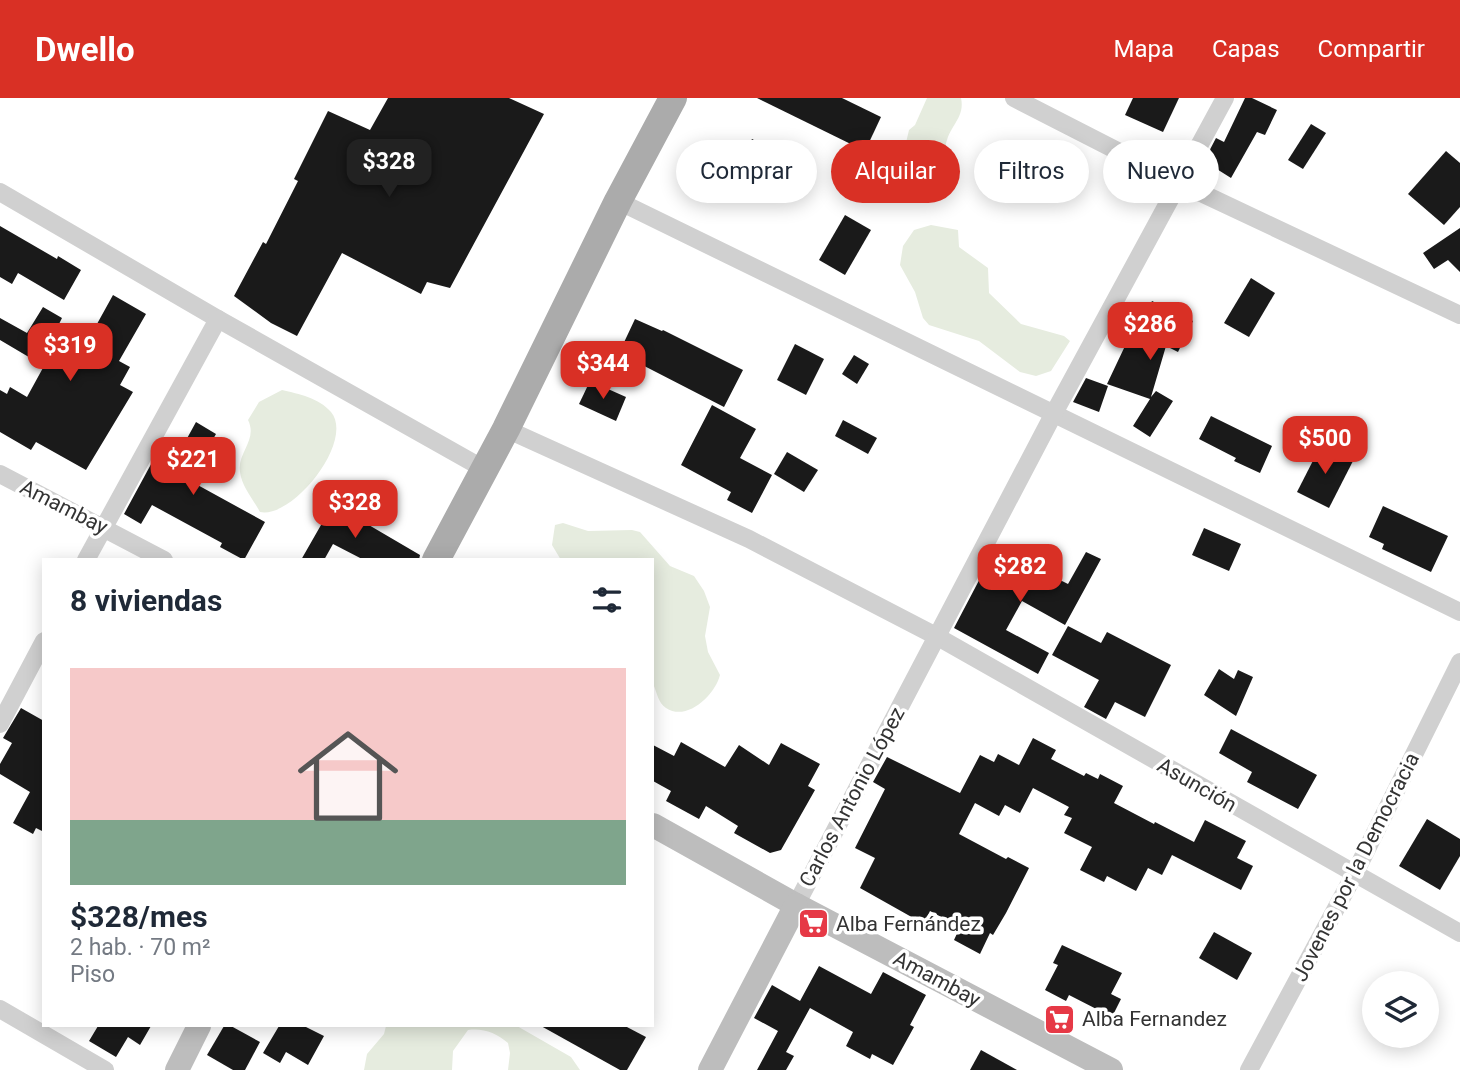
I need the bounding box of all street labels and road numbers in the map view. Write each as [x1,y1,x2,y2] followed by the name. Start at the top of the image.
[16,475,112,539] street label: Amambay
[795,703,909,891] street label: Carlos Antonio López
[1288,749,1424,985] street label: Jovenes por la Democracia
[1153,753,1241,817] street label: Asunción
[889,946,985,1012] street label: Amambay

